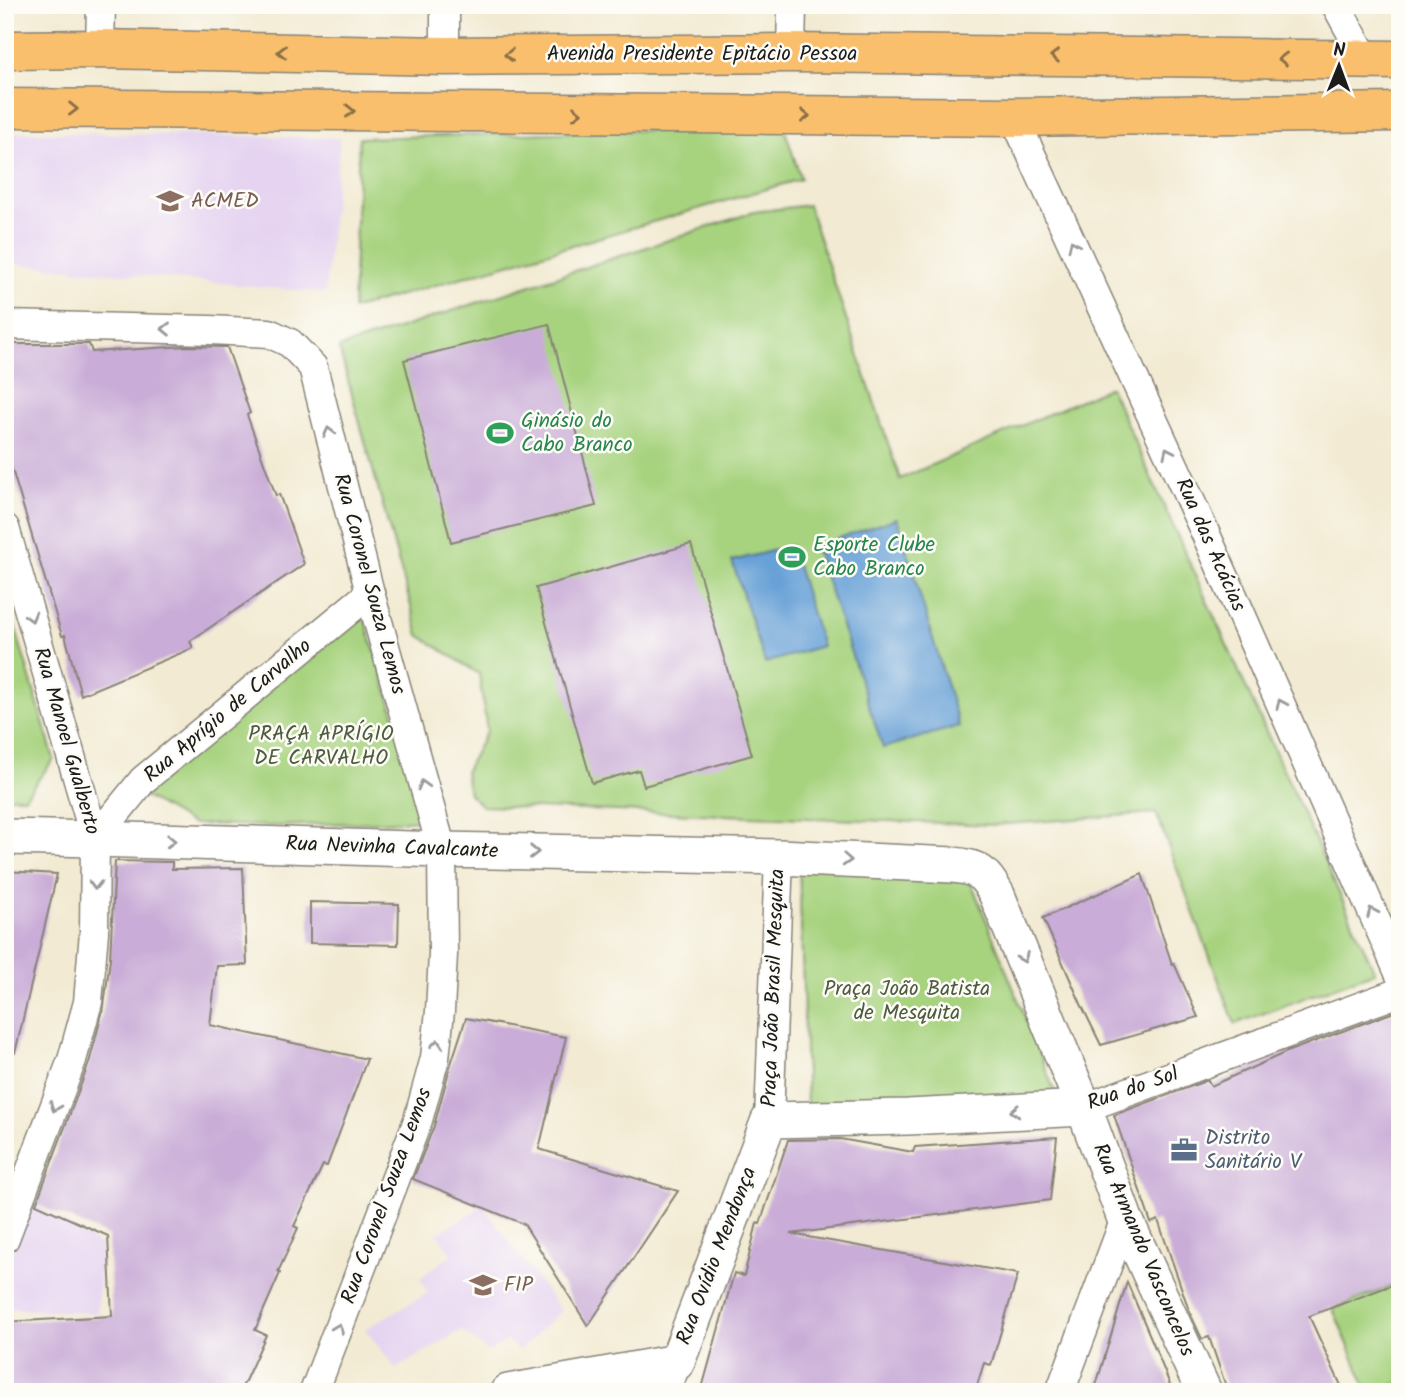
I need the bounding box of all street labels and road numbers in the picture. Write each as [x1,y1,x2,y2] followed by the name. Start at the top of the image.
[547,38,857,71] street label: Avenida Presidente Epitácio Pessoa
[324,470,414,698] street label: Rua Coronel Souza Lemos
[1166,473,1254,617] street label: Rua das Acácias
[137,631,319,791] street label: Rua Aprígio de Carvalho
[23,643,109,839] street label: Rua Manoel Gualberto
[285,828,500,868] street label: Rua Nevinha Cavalcante
[753,868,795,1108] street label: Praça João Brasil Mesquita
[1083,1058,1183,1120] street label: Rua do Sol
[333,1083,441,1309] street label: Rua Coronel Souza Lemos
[1083,1138,1203,1362] street label: Rua Armando Vasconcelos
[668,1162,766,1350] street label: Rua Ovídio Mendonça

